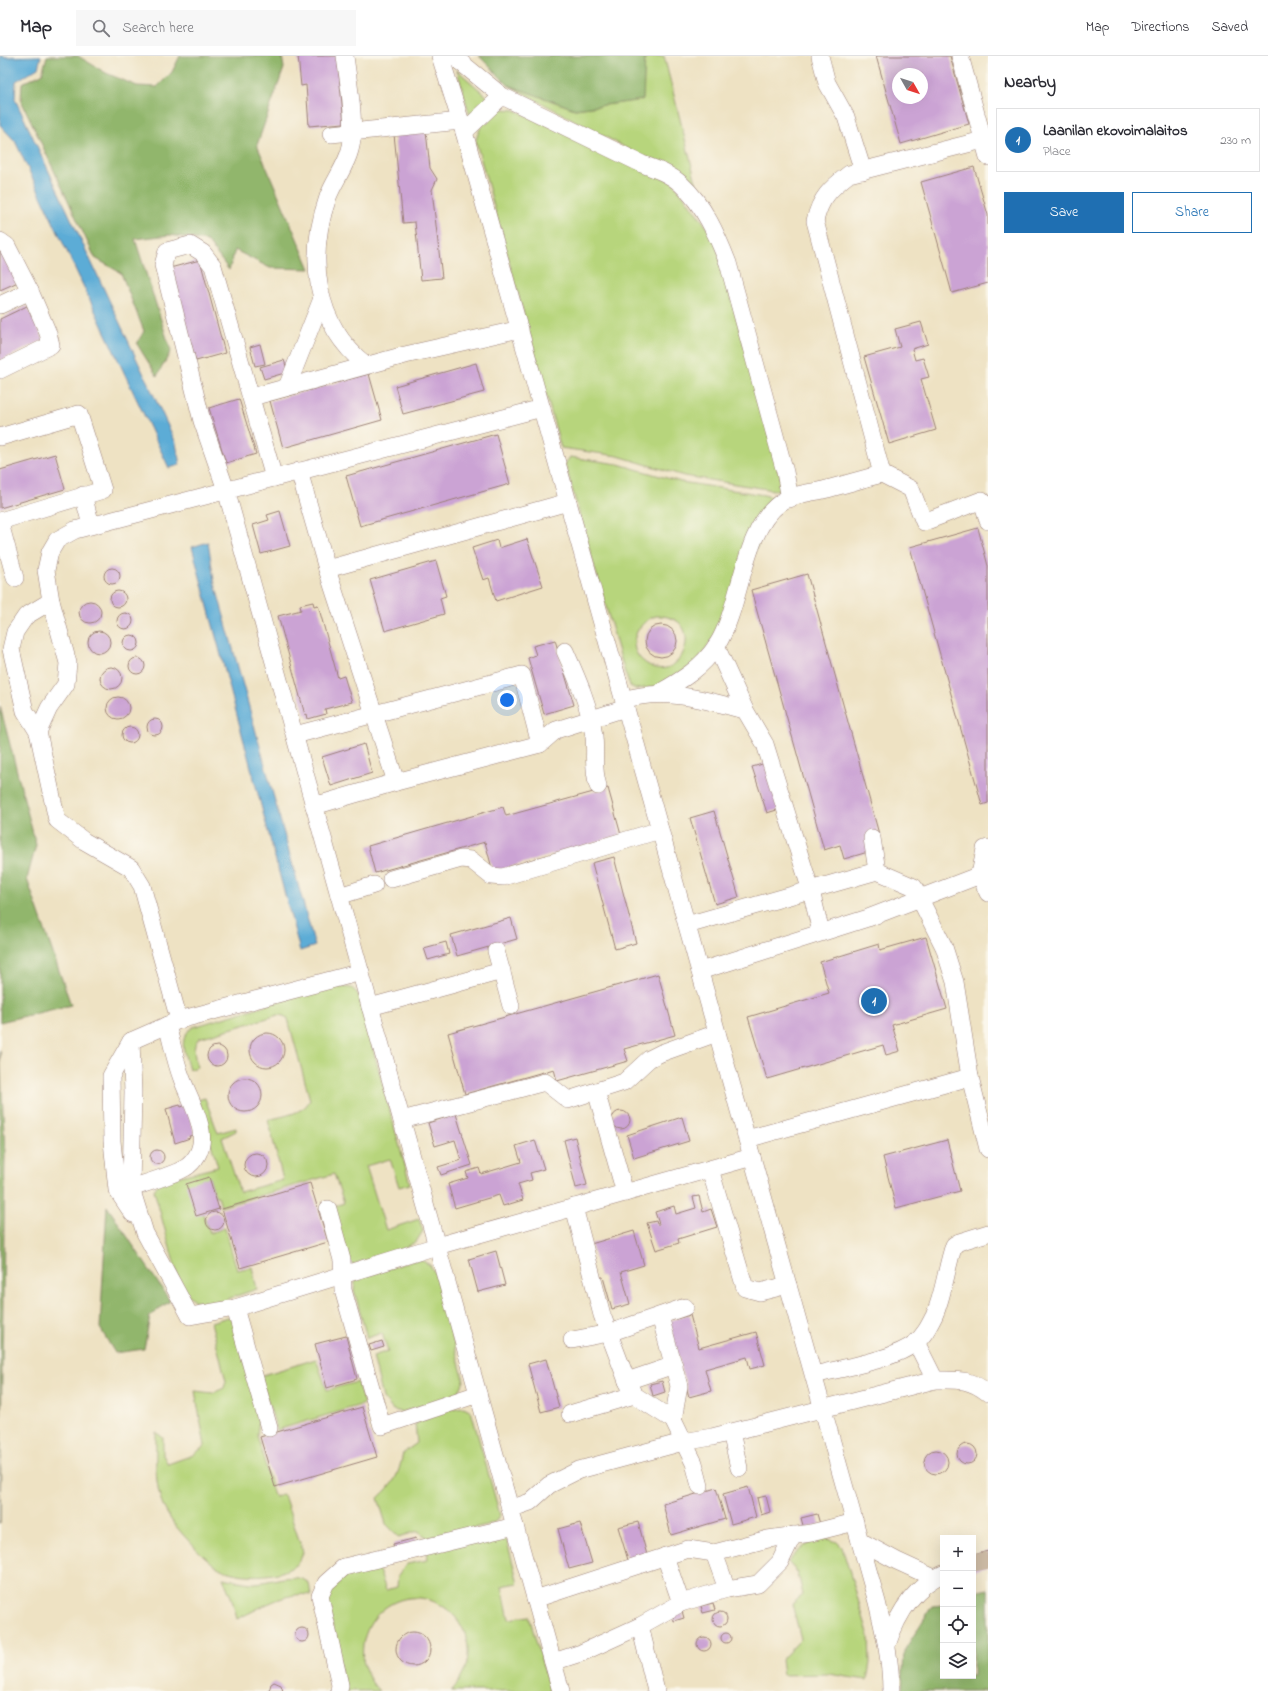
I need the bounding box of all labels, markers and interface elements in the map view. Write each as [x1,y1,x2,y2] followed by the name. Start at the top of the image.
[76,10,356,46] search box
[20,14,52,41] text: Map
[90,17,112,39] icon: search
[122,17,194,39] text: Search here
[1086,17,1109,38] text: Map
[1131,17,1189,38] text: Directions
[1211,17,1248,38] text: Saved
[892,68,928,104] north arrow
[1004,70,1056,95] text: Nearby
[1043,120,1188,142] text: Laanilan ekovoimalaitos
[1016,131,1020,150] text: 1
[1220,131,1251,150] text: 230 m
[1043,142,1071,161] text: Place
[1004,192,1124,233] button: Save
[1132,192,1252,233] button: Share
[497,690,517,710] your location
[861,986,887,1016] pin: 1
[940,1535,976,1679] map controls
[940,1535,976,1571] button: +
[940,1571,976,1607] button: −
[940,1607,976,1643] button: locate
[940,1643,976,1679] button: layers

